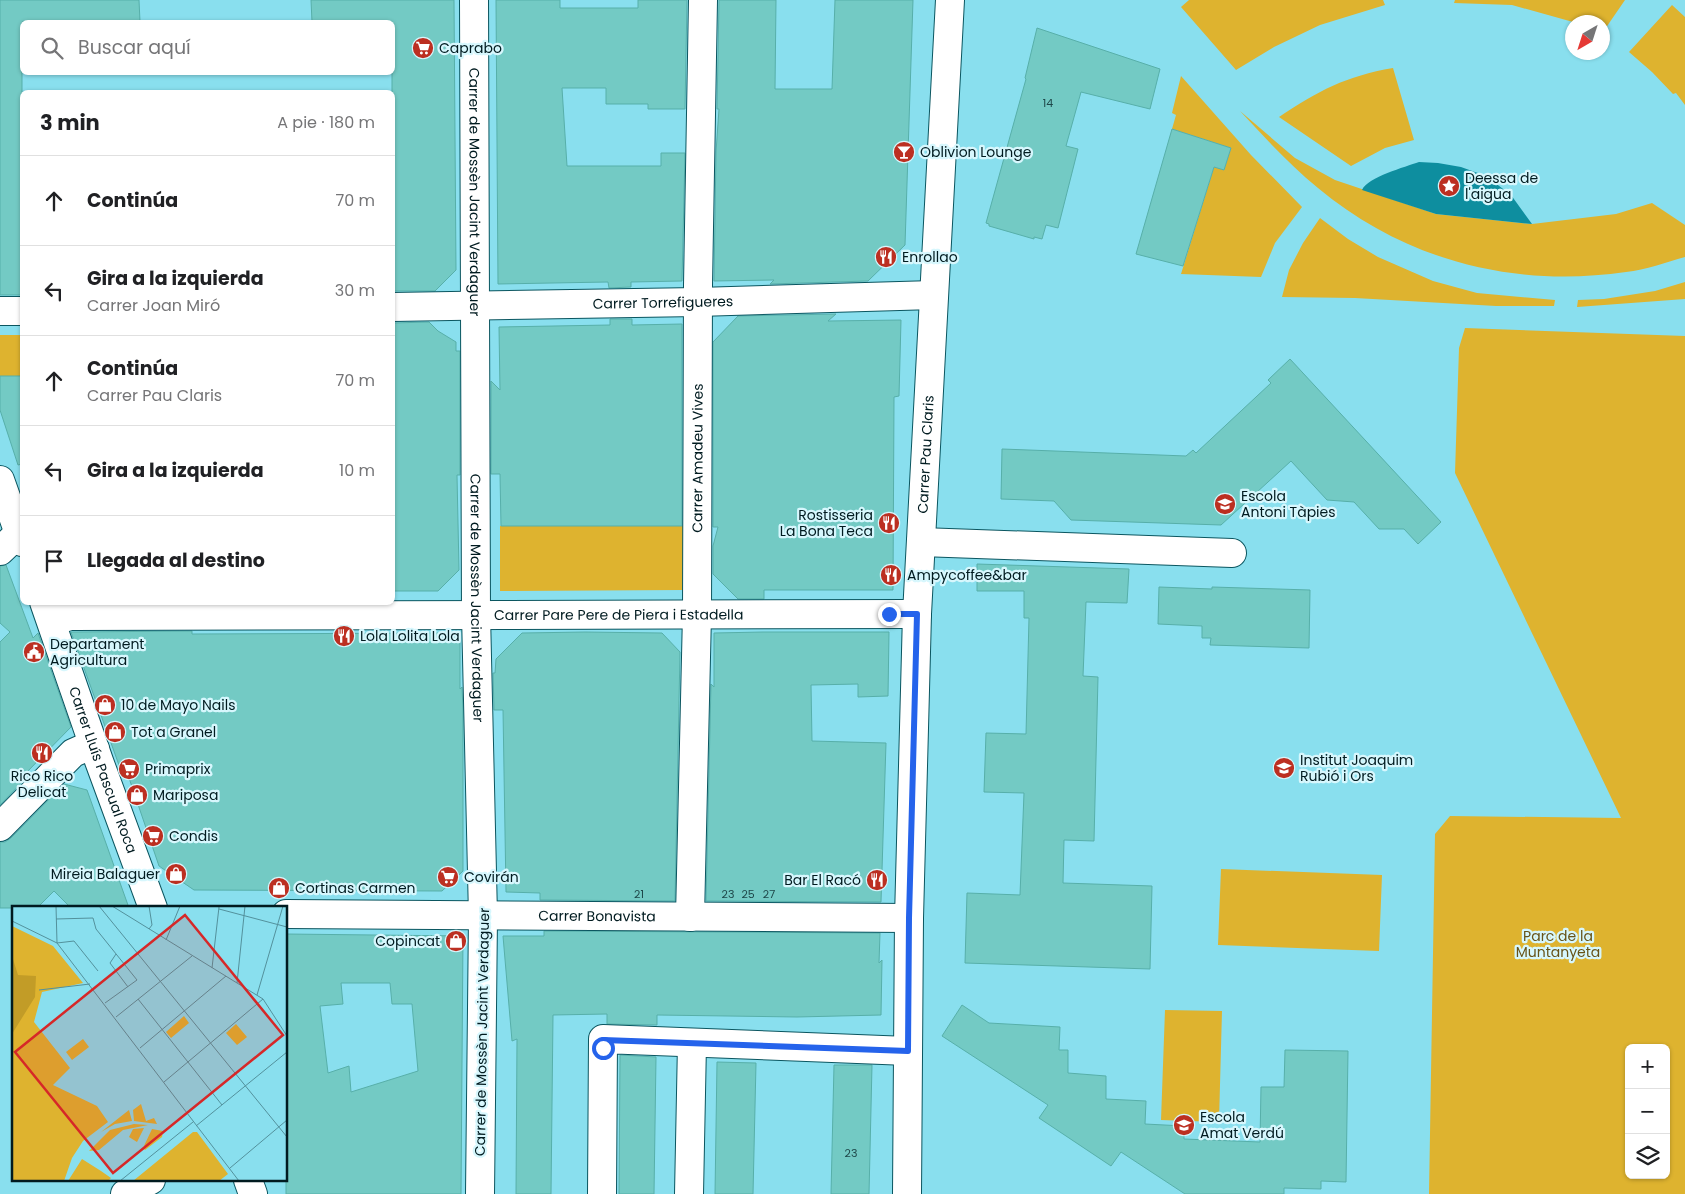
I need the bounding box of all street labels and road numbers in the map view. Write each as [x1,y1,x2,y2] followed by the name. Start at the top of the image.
[464,68,485,316] street label: Carrer de Mossèn Jacint Verdaguer
[593,291,734,314] street label: Carrer Torrefigueres
[687,383,708,533] street label: Carrer Amadeu Vives
[912,395,939,514] street label: Carrer Pau Claris
[466,474,489,723] street label: Carrer de Mossèn Jacint Verdaguer
[494,604,743,625] street label: Carrer Pare Pere de Piera i Estadella
[64,684,142,856] street label: Carrer Lluís Pascual Roca
[538,906,656,926] street label: Carrer Bonavista
[470,908,494,1156] street label: Carrer de Mossèn Jacint Verdaguer

